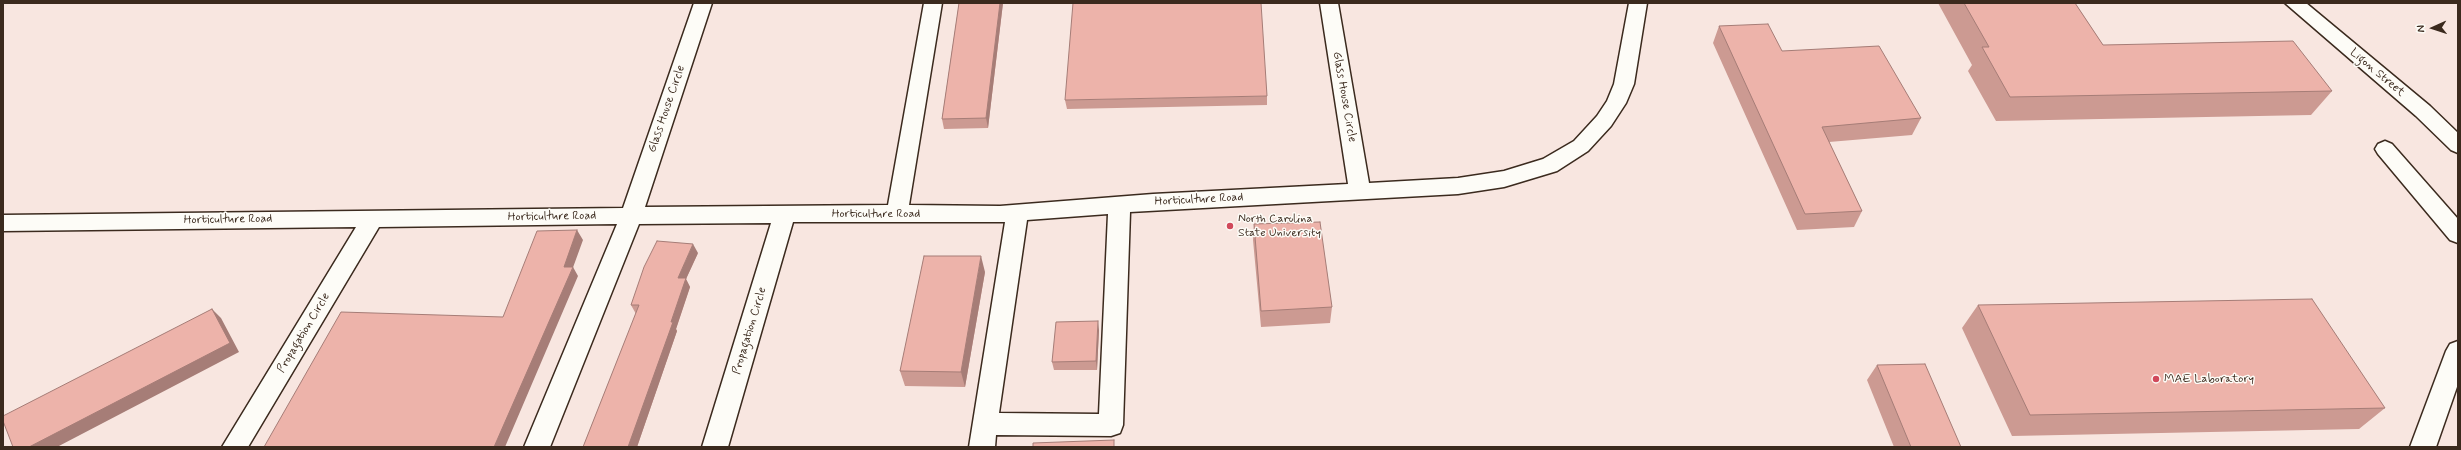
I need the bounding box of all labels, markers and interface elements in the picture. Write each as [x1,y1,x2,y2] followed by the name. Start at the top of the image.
[2413,8,2453,48] north arrow
[2414,25,2428,33] text: N
[2347,46,2407,100] street label: Ligon Street
[1329,51,1359,143] street label: Glass House Circle
[645,63,689,155] street label: Glass House Circle
[1154,190,1244,210] street label: Horticulture Road
[832,207,920,221] street label: Horticulture Road
[508,209,596,225] street label: Horticulture Road
[184,212,272,228] street label: Horticulture Road
[1238,212,1321,240] place label: North Carolina State University
[1225,221,1235,231] marker: North Carolina State University
[730,286,770,376] street label: Propagation Circle
[274,290,334,376] street label: Propagation Circle
[2164,372,2254,386] place label: MAE Laboratory
[2151,374,2161,384] marker: MAE Laboratory

